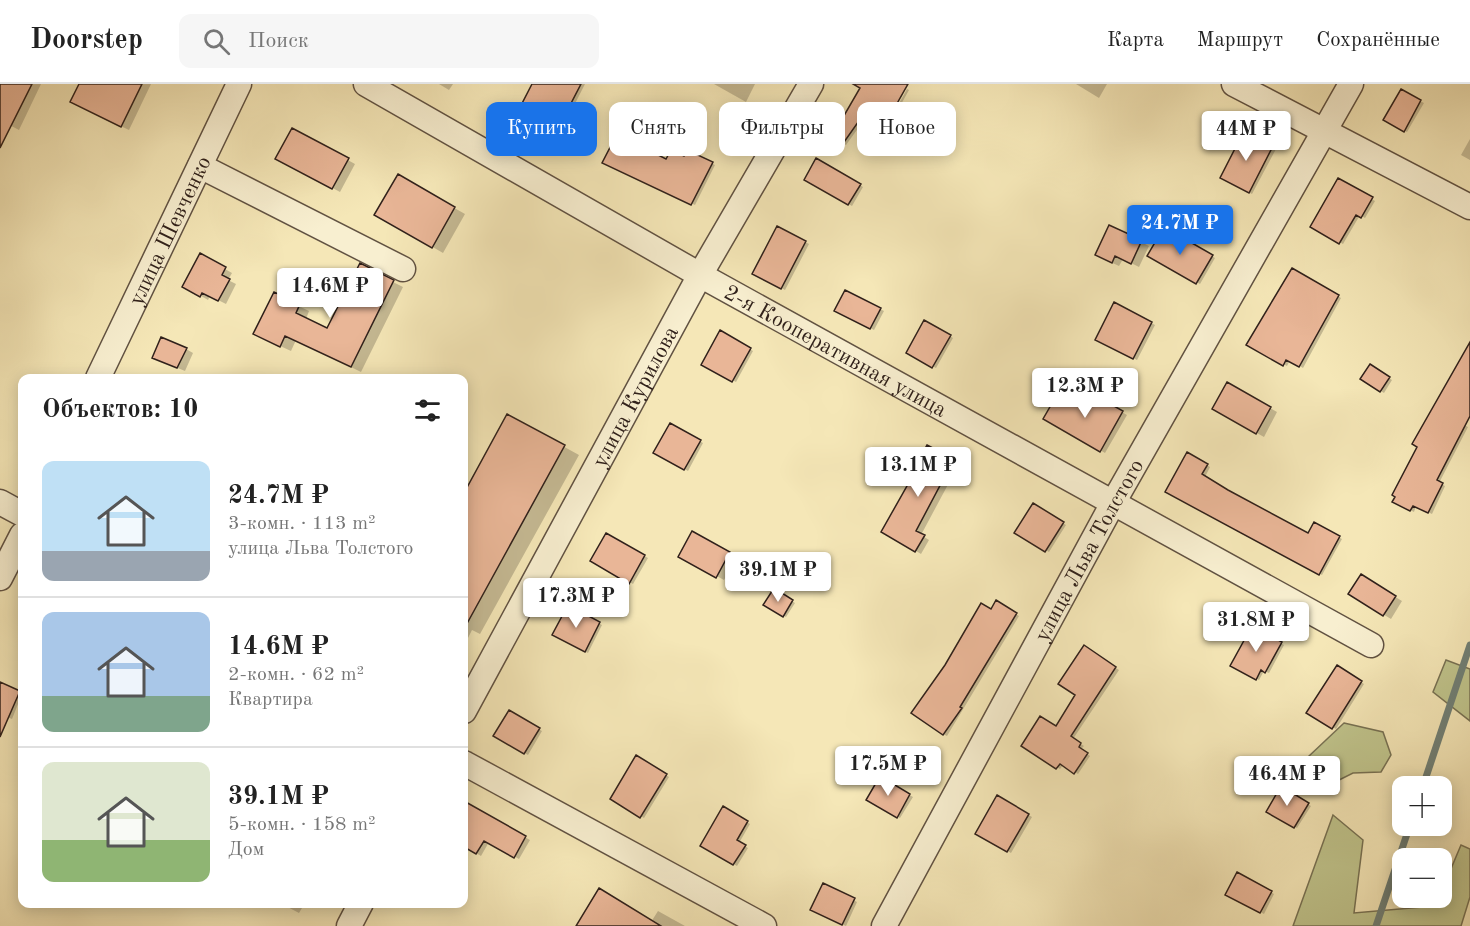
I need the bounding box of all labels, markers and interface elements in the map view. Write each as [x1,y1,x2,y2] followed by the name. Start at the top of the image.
[179,14,599,68] search box
[200,25,233,58] icon: search
[30,27,143,55] text: Doorstep
[248,30,309,52] text: Поиск
[1107,30,1164,51] text: Карта
[1197,30,1283,51] text: Маршрут
[1316,30,1440,51] text: Сохранённые
[486,102,597,156] chip: Купить
[609,102,707,156] chip: Снять
[719,102,845,156] chip: Фильтры
[857,102,956,156] chip: Новое
[1204,111,1288,162] pin: 44M ₽
[1216,120,1276,140] text: 44M ₽
[126,153,216,309] street label: улица Шевченко
[1125,205,1235,256] pin: 24.7M ₽
[1141,214,1219,234] text: 24.7M ₽
[275,268,385,319] pin: 14.6M ₽
[291,277,369,297] text: 14.6M ₽
[720,282,950,422] street label: 2-я Кооперативная улица
[589,323,683,471] street label: улица Курилова
[1030,368,1140,419] pin: 12.3M ₽
[1046,377,1124,397] text: 12.3M ₽
[411,394,444,427] icon: filters
[42,397,198,423] text: Объектов: 10
[863,447,973,498] pin: 13.1M ₽
[879,456,957,476] text: 13.1M ₽
[1031,456,1149,646] street label: улица Льва Толстого
[228,483,329,509] text: 24.7M ₽
[90,485,162,557] icon: home
[228,514,376,534] text: 3-комн. · 113 m²
[228,539,413,559] text: улица Льва Толстого
[723,552,833,603] pin: 39.1M ₽
[739,561,817,581] text: 39.1M ₽
[521,578,631,629] pin: 17.3M ₽
[537,587,615,607] text: 17.3M ₽
[1201,602,1311,653] pin: 31.8M ₽
[1217,611,1295,631] text: 31.8M ₽
[228,634,329,660] text: 14.6M ₽
[90,636,162,708] icon: home
[228,665,364,685] text: 2-комн. · 62 m²
[228,690,313,710] text: Квартира
[833,746,943,797] pin: 17.5M ₽
[849,755,927,775] text: 17.5M ₽
[1232,756,1342,807] pin: 46.4M ₽
[1248,765,1326,785] text: 46.4M ₽
[1392,776,1452,908] map controls
[1392,776,1452,836] button: +
[228,784,329,810] text: 39.1M ₽
[90,786,162,858] icon: home
[228,815,376,835] text: 5-комн. · 158 m²
[228,840,264,860] text: Дом
[1392,848,1452,908] button: −

